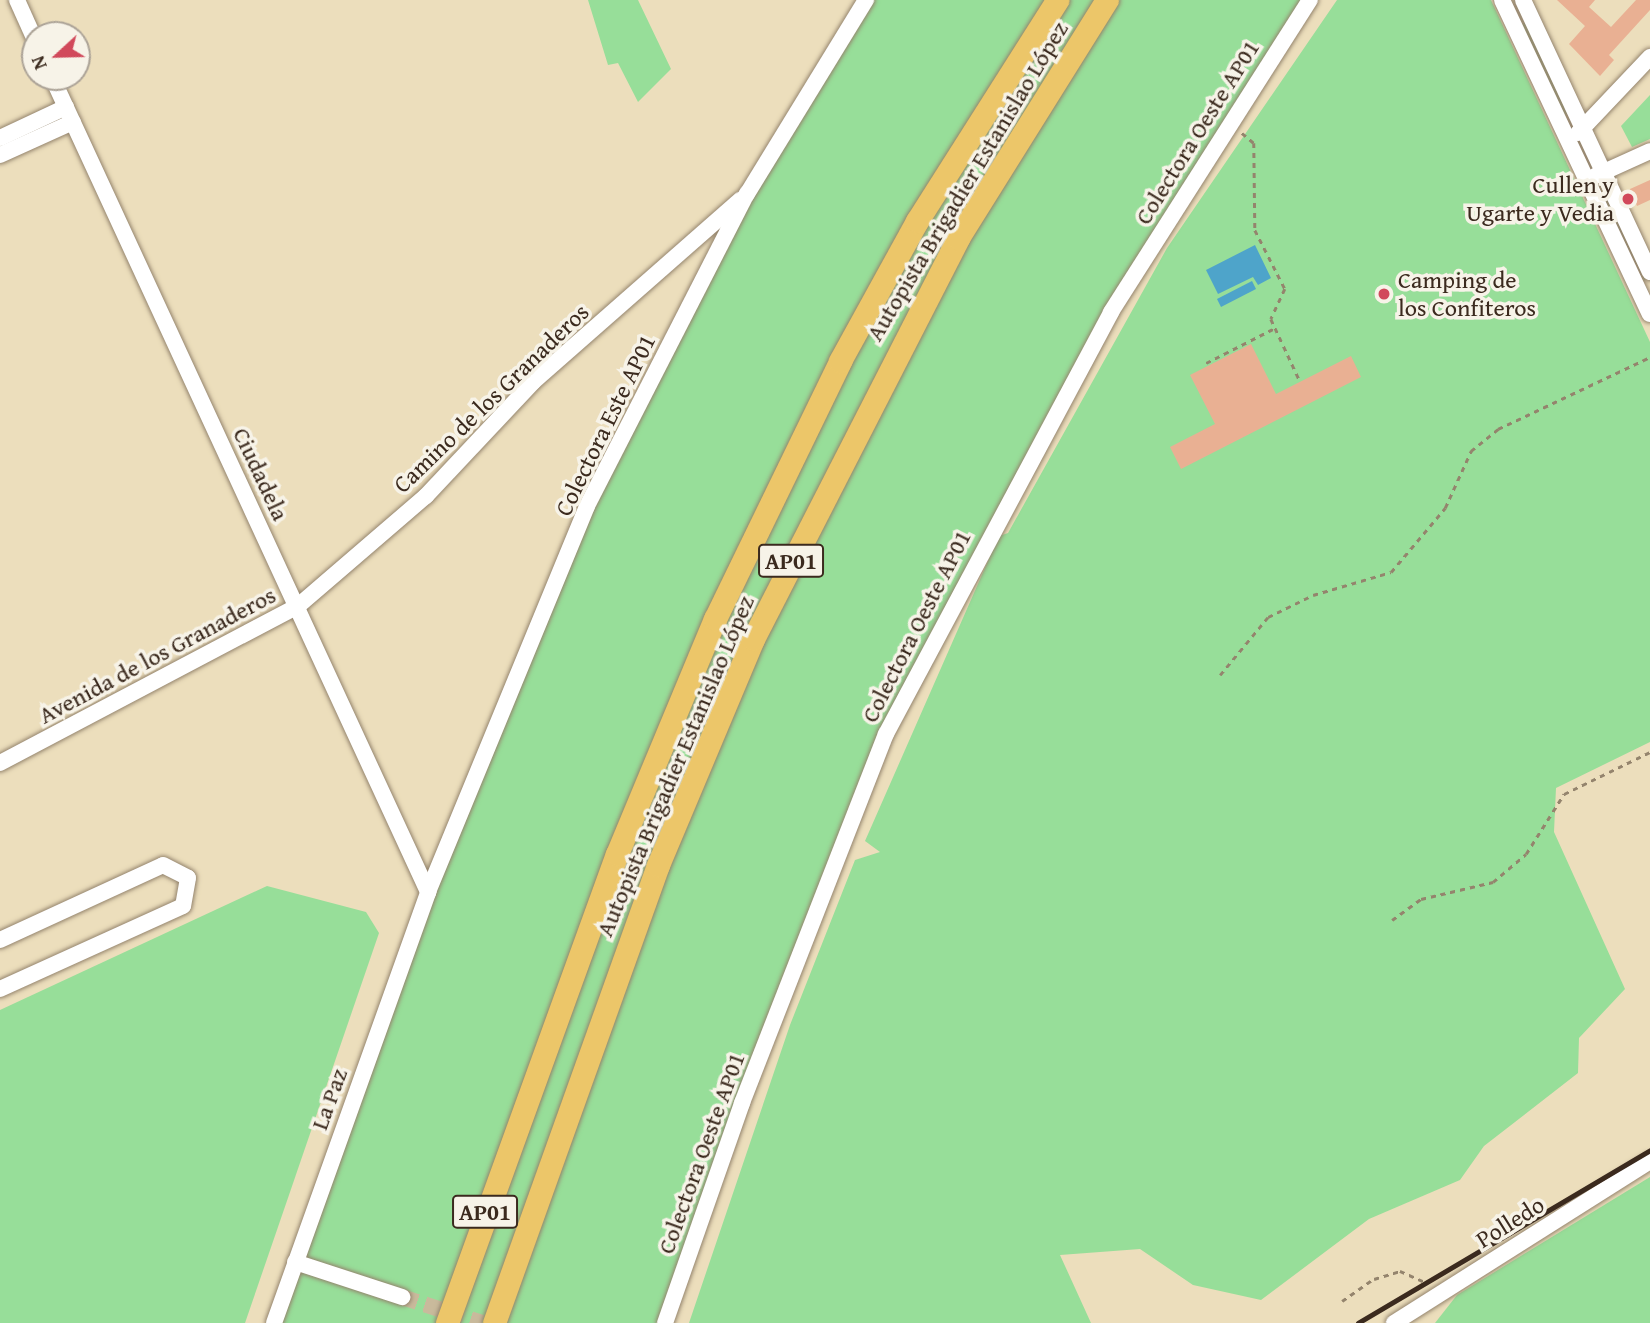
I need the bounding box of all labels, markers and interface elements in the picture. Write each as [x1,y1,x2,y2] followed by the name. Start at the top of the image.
[860,16,1074,346] street label: Autopista Brigadier Estanislao López
[21,21,91,91] north arrow
[1129,35,1265,229] street label: Colectora Oeste AP01
[23,52,54,74] text: N
[1466,171,1614,227] place label: Cullen y Ugarte y Vedia
[1620,191,1636,207] marker: Cullen y Ugarte y Vedia
[1398,266,1536,322] place label: Camping de los Confiteros
[1376,286,1392,302] marker: Camping de los Confiteros
[387,297,595,499] street label: Camino de los Granaderos
[549,330,661,520] street label: Colectora Este AP01
[227,423,295,525] street label: Ciudadela
[855,525,977,727] street label: Colectora Oeste AP01
[758,541,824,580] road number: AP01
[34,580,280,730] street label: Avenida de los Granaderos
[590,591,760,941] street label: Autopista Brigadier Estanislao López
[651,1049,751,1257] street label: Colectora Oeste AP01
[305,1064,353,1134] street label: La Paz
[1471,1190,1549,1254] street label: Polledo
[452,1192,518,1232] road number: AP01

